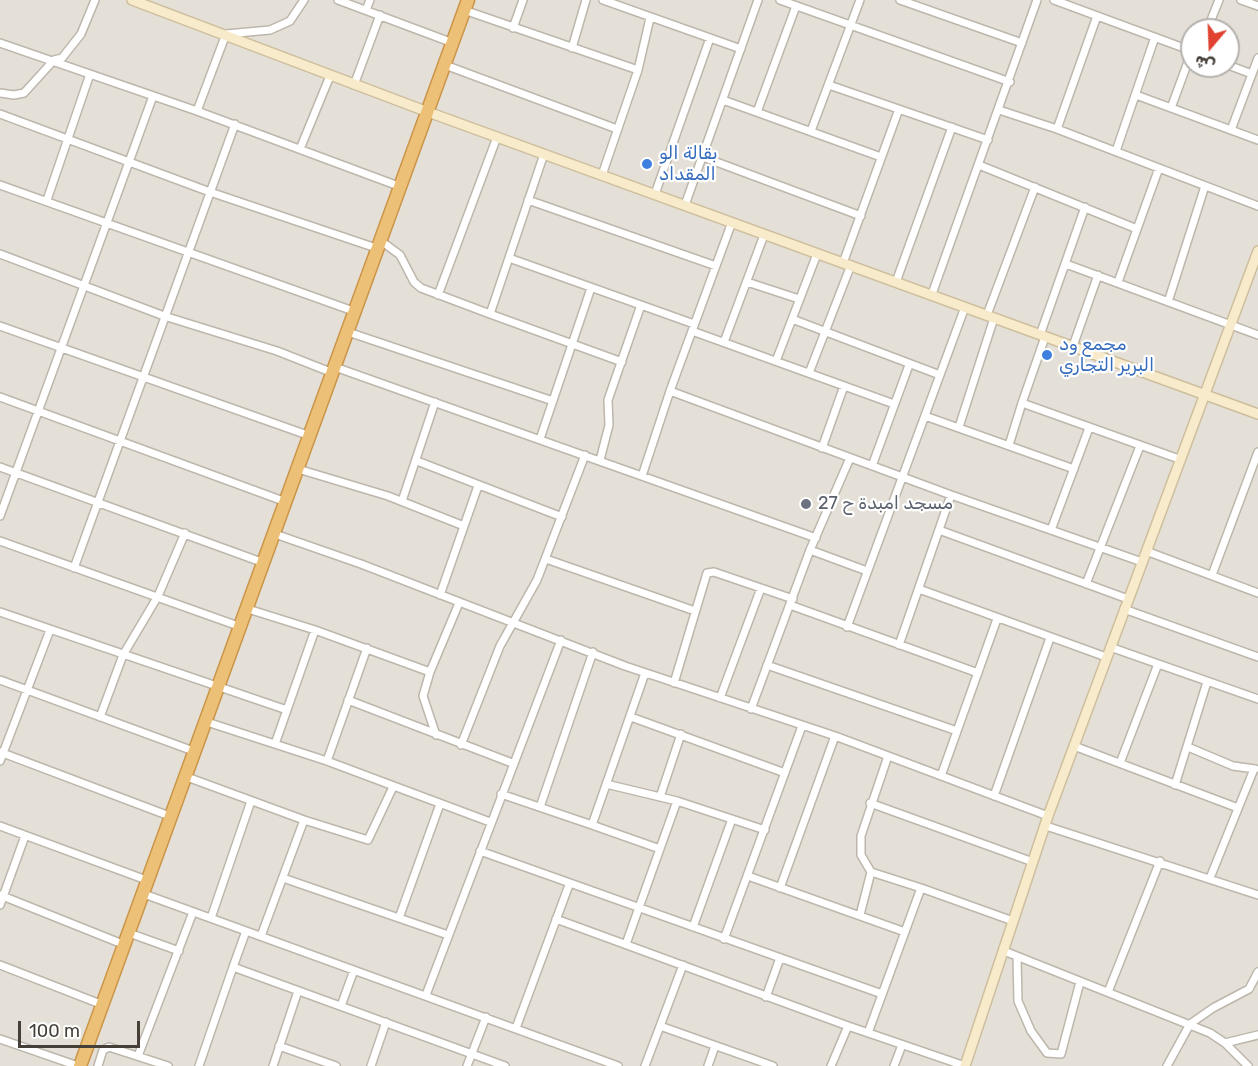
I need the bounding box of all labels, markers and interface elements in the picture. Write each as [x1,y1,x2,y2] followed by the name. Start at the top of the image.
[1180,18,1240,78] north arrow
[1192,51,1217,76] text: ش
[659,143,717,186] place label: بقالة الو المقداد
[640,157,654,171] marker: بقالة الو المقداد
[1059,334,1154,376] place label: مجمع ود البرير التجاري
[1040,348,1054,362] marker: مجمع ود البرير التجاري
[818,493,953,515] place label: مسجد امبدة ح 27
[799,497,813,511] marker: مسجد امبدة ح 27
[21,1009,142,1047] scale bar
[29,1020,80,1042] text: 100 m

